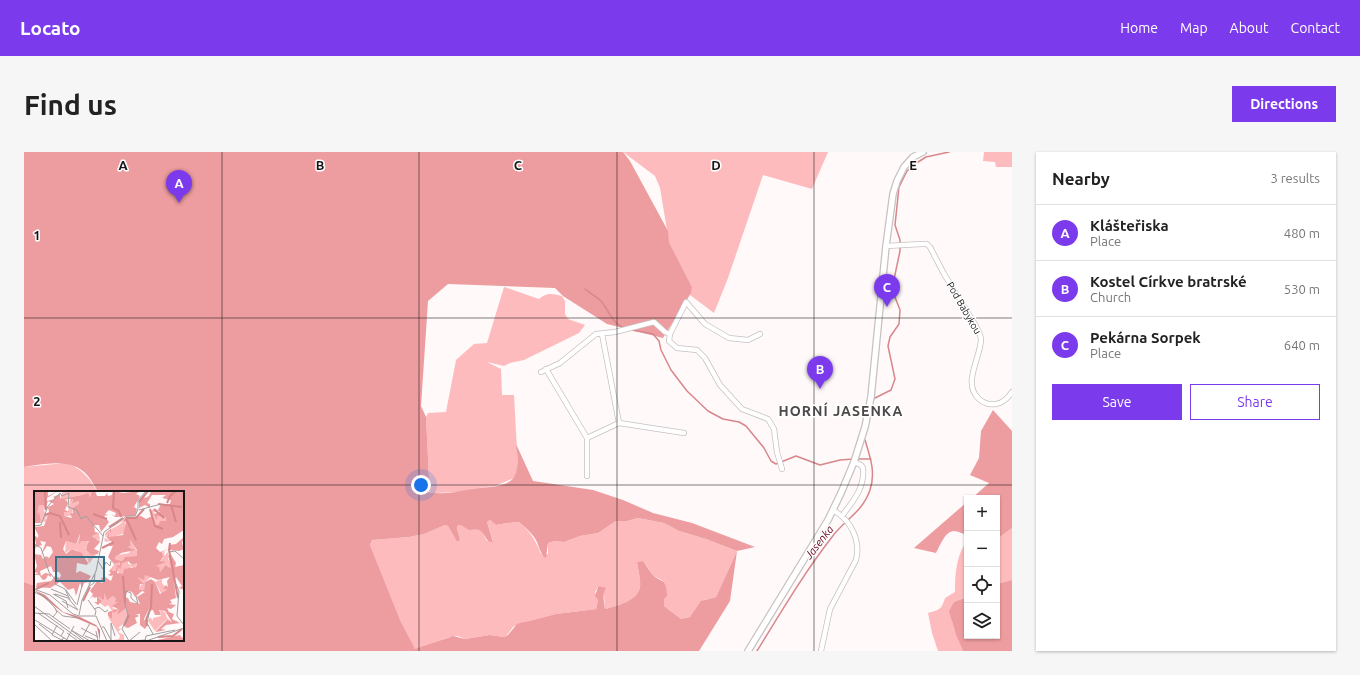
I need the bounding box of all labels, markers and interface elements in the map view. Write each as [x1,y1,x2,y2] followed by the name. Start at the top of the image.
[20,17,81,39] text: Locato
[1120,20,1158,36] text: Home
[1180,20,1208,36] text: Map
[1230,20,1269,36] text: About
[1291,20,1340,36] text: Contact
[1232,86,1336,122] button: Directions
[24,89,117,120] text: Find us
[118,158,128,172] text: A
[316,158,325,172] text: B
[514,158,523,172] text: C
[711,158,721,172] text: D
[909,158,917,172] text: E
[1052,169,1110,188] text: Nearby
[166,170,192,203] pin: A
[1270,171,1320,185] text: 3 results
[1090,217,1169,234] text: Klášteřiska
[1060,226,1070,240] text: A
[1284,226,1320,240] text: 480 m
[33,228,41,242] text: 1
[1090,234,1121,248] text: Place
[1090,273,1247,290] text: Kostel Církve bratrské
[874,274,900,307] pin: C
[945,280,983,336] street label: Pod Babykou
[1061,282,1069,296] text: B
[1284,282,1320,296] text: 530 m
[1090,290,1131,304] text: Church
[1090,329,1201,346] text: Pekárna Sorpek
[1061,338,1069,352] text: C
[1284,338,1320,352] text: 640 m
[1090,346,1121,360] text: Place
[807,356,833,389] pin: B
[1052,384,1182,420] button: Save
[1190,384,1320,420] button: Share
[33,394,41,408] text: 2
[779,402,903,419] district label: HORNÍ JASENKA
[411,475,431,495] your location
[34,491,184,641] inset map
[964,495,1000,639] map controls
[964,495,1000,531] button: +
[802,523,836,562] water label: Jasenka
[964,531,1000,567] button: −
[964,567,1000,603] button: locate
[964,603,1000,639] button: layers

